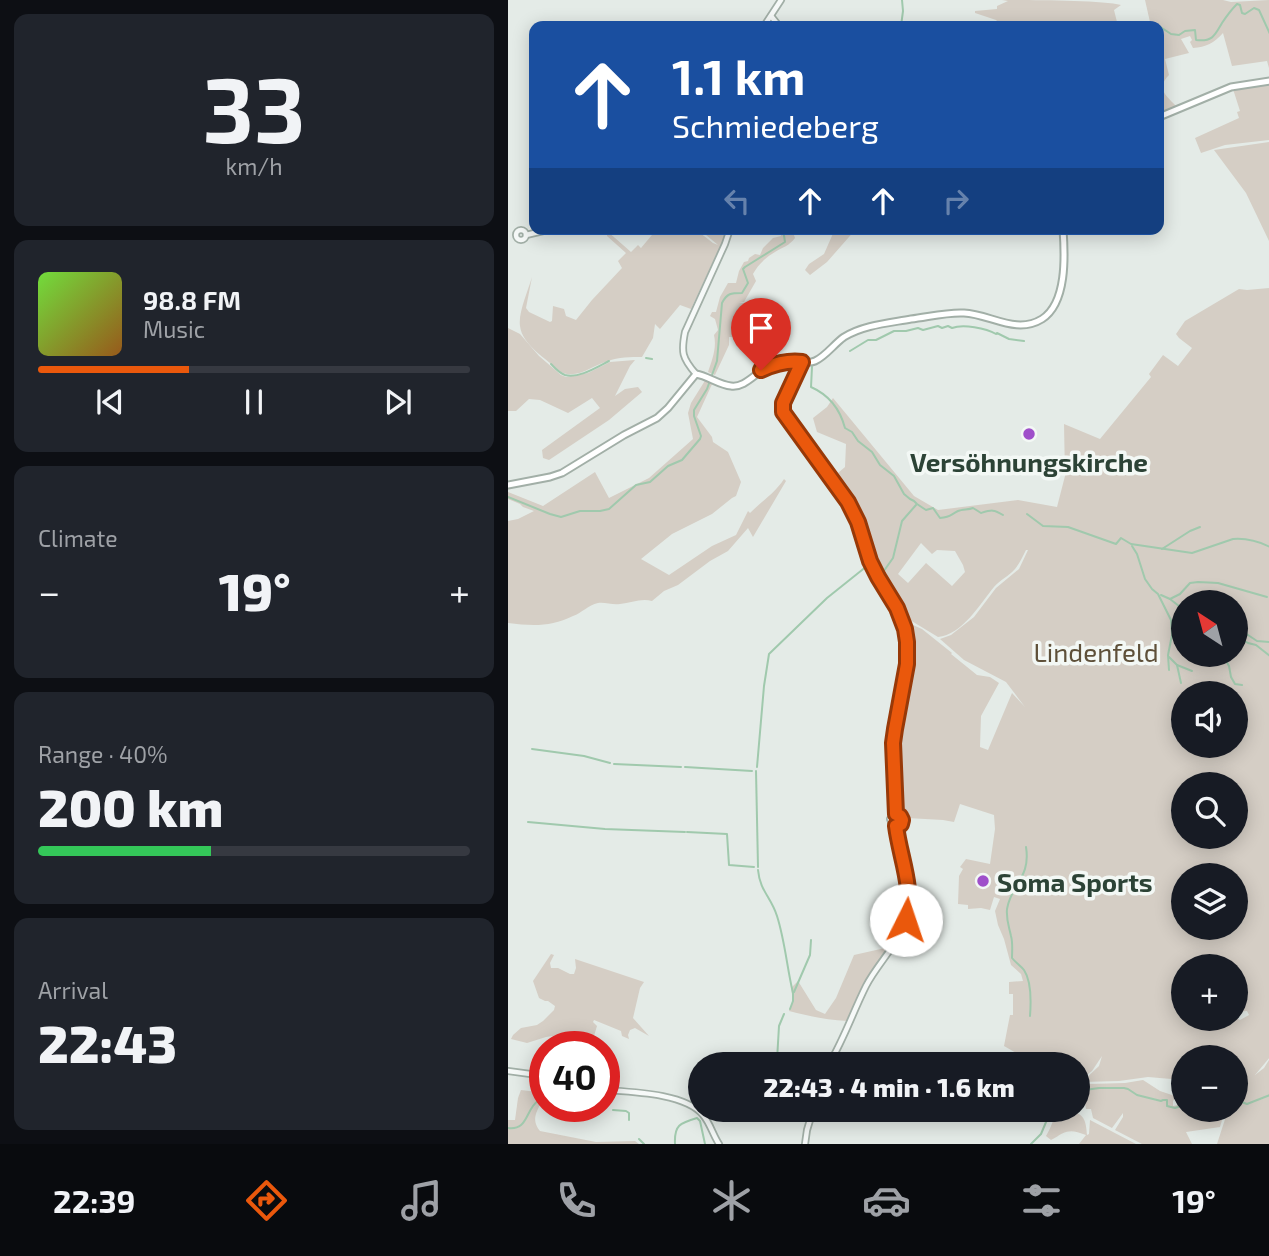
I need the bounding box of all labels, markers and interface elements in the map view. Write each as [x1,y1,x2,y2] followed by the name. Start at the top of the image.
[672,46,805,105] text: 1.1 km
[557,49,648,140] icon: ahead
[202,52,306,161] text: 33
[672,106,879,144] text: Schmiedeberg
[225,152,283,180] text: km/h
[718,182,756,220] icon: left
[791,182,829,220] icon: ahead
[864,182,902,220] icon: ahead
[937,182,975,220] icon: right
[143,284,241,315] text: 98.8 FM
[731,298,791,370] pin
[742,309,780,347] icon: arrive
[143,315,205,343] text: Music
[91,383,129,421] icon: previous
[235,383,273,421] icon: pause
[379,383,417,421] icon: next
[1021,426,1037,442] marker: Versöhnungskirche
[910,446,1148,477] place label: Versöhnungskirche
[38,524,118,552] text: Climate
[219,559,291,621] text: 19°
[38,568,60,614] text: −
[449,568,470,614] text: +
[1171,590,1248,667] north arrow
[1171,590,1248,1122] map controls
[1033,636,1159,667] park label: Lindenfeld
[1171,681,1248,758] button: sound
[38,740,168,768] text: Range · 40%
[1171,772,1248,849] button: search
[38,775,223,837] text: 200 km
[1171,863,1248,940] button: layers
[997,866,1153,897] place label: Soma Sports
[975,873,991,889] marker: Soma Sports
[869,883,943,957] position arrow
[1171,954,1248,1031] button: +
[38,976,108,1004] text: Arrival
[38,1011,177,1073] text: 22:43
[529,1031,620,1122] speed limit sign: 40
[1171,1045,1248,1122] button: −
[763,1071,1015,1102] text: 22:43 · 4 min · 1.6 km
[242,1176,291,1225] icon: directions
[397,1176,446,1225] icon: music
[552,1176,601,1225] icon: phone
[707,1176,756,1225] icon: climate
[862,1176,911,1225] icon: car
[1017,1176,1066,1225] icon: filters
[53,1181,135,1219] text: 22:39
[1172,1181,1216,1219] text: 19°

